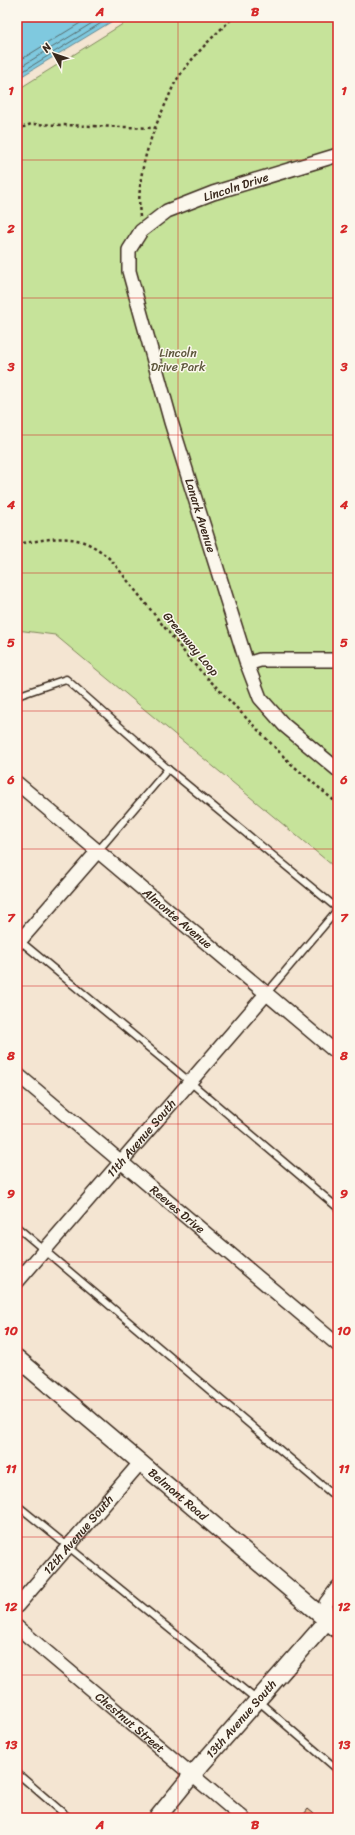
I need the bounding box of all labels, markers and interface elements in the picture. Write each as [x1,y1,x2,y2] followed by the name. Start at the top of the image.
[95,0,104,23] text: A
[251,0,260,23] text: B
[34,34,74,74] north arrow
[36,39,57,58] text: N
[8,79,14,102] text: 1
[341,79,347,102] text: 1
[200,166,272,208] street label: Lincoln Drive
[6,217,15,240] text: 2
[339,217,348,240] text: 2
[151,342,206,378] park label: Lincoln Drive Park
[6,355,15,378] text: 3
[339,355,348,378] text: 3
[178,475,222,555] street label: Lanark Avenue
[6,493,16,516] text: 4
[339,493,349,516] text: 4
[157,607,225,682] street label: Greenway Loop
[7,631,15,654] text: 5
[340,631,348,654] text: 5
[6,768,15,791] text: 6
[339,768,348,791] text: 6
[137,882,217,955] street label: Almonte Avenue
[7,906,16,929] text: 7
[340,906,349,929] text: 7
[6,1044,15,1067] text: 8
[339,1044,348,1067] text: 8
[101,1094,182,1183] street label: 11th Avenue South
[145,1179,210,1239] street label: Reeves Drive
[7,1182,15,1205] text: 9
[340,1182,348,1205] text: 9
[4,1319,18,1342] text: 10
[337,1319,351,1342] text: 10
[5,1457,17,1480] text: 11
[338,1457,350,1480] text: 11
[143,1462,213,1527] street label: Belmont Road
[37,1490,119,1580] street label: 12th Avenue South
[4,1595,18,1618] text: 12
[337,1595,351,1618] text: 12
[200,1674,282,1764] street label: 13th Avenue South
[90,1686,170,1759] street label: Chestnut Street
[5,1733,18,1756] text: 13
[338,1733,351,1756] text: 13
[95,1813,104,1835] text: A
[251,1813,260,1835] text: B

